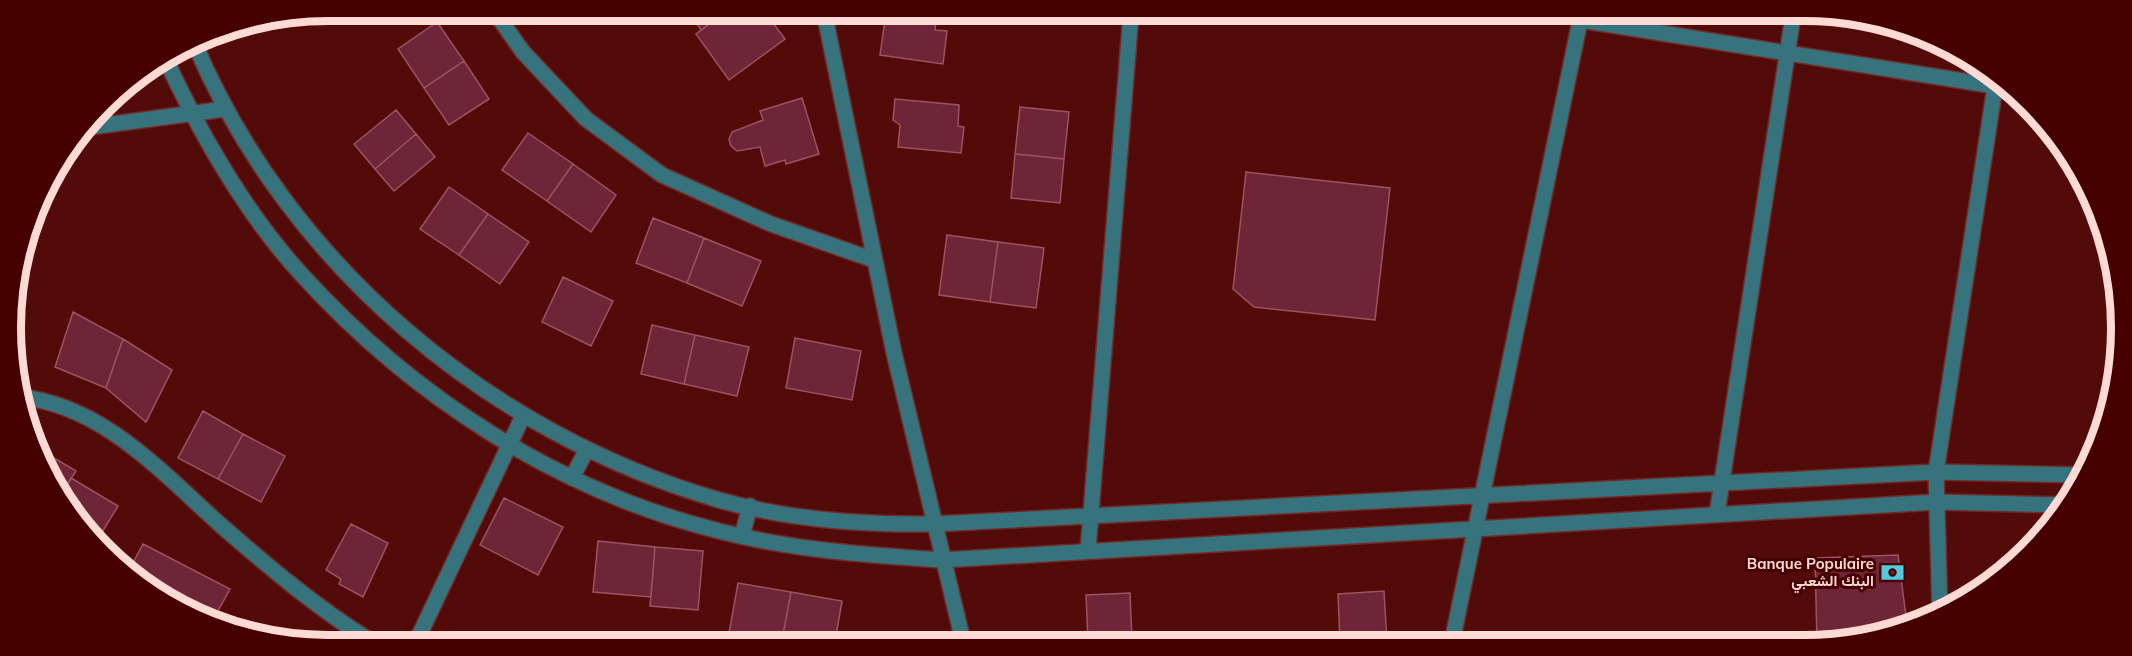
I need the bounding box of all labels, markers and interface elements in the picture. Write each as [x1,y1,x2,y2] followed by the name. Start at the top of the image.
[1747,554,1874,594] place label: Banque Populaire البنك الشعبي
[1879,559,1905,585] bank icon: Banque Populaire البنك الشعبي

